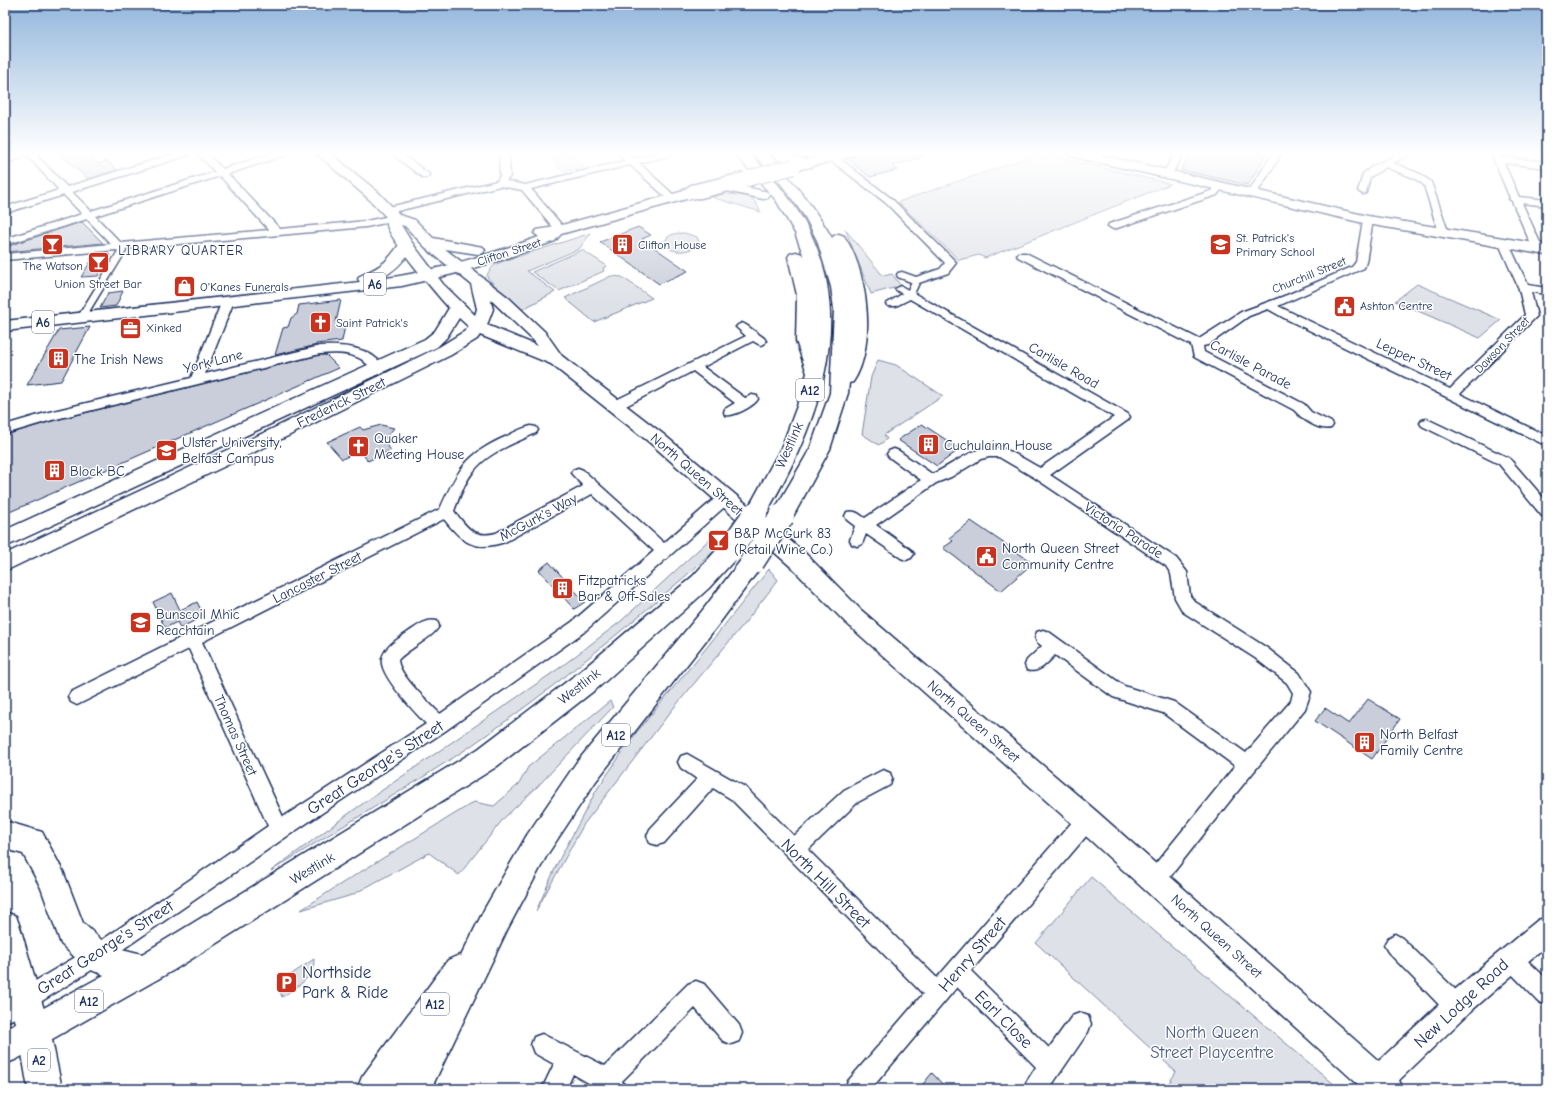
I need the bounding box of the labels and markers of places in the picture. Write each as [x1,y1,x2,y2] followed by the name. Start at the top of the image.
[1236,231,1315,259] place label: St. Patrick's Primary School
[40,232,66,258] bar icon: The Watson
[610,232,636,258] building icon: Clifton House
[1207,232,1233,258] school or university icon: St. Patrick's Primary School
[638,238,706,252] place label: Clifton House
[85,250,111,276] bar icon: Union Street Bar
[23,259,83,273] place label: The Watson
[172,274,198,300] shop icon: O'Kanes Funerals
[54,277,142,291] place label: Union Street Bar
[200,280,289,294] place label: O'Kanes Funerals
[1332,293,1358,319] public building icon: Ashton Centre
[1360,299,1432,313] place label: Ashton Centre
[307,310,333,336] church icon: Saint Patrick's
[117,315,143,341] office icon: Xinked
[336,316,408,330] place label: Saint Patrick's
[146,321,182,335] place label: Xinked
[45,346,71,372] building icon: The Irish News
[74,351,163,368] place label: The Irish News
[374,430,464,463] place label: Quaker Meeting House
[916,432,942,458] building icon: Cuchulainn House
[346,433,372,459] church icon: Quaker Meeting House
[182,434,282,467] place label: Ulster University, Belfast Campus
[154,437,180,463] school or university icon: Ulster University, Belfast Campus
[944,437,1052,454] place label: Cuchulainn House
[41,458,67,484] building icon: Block BC
[70,463,125,480] place label: Block BC
[734,525,833,558] place label: B&P McGurk 83 (Retail Wine Co.)
[706,528,732,554] bar icon: B&P McGurk 83 (Retail Wine Co.)
[1002,540,1120,573] place label: North Queen Street Community Centre
[974,543,1000,569] public building icon: North Queen Street Community Centre
[578,572,670,605] place label: Fitzpatricks Bar & Off-Sales
[550,575,576,601] building icon: Fitzpatricks Bar & Off-Sales
[156,606,240,639] place label: Bunscoil Mhic Reachtain
[128,609,154,635] school or university icon: Bunscoil Mhic Reachtain
[1380,726,1463,759] place label: North Belfast Family Centre
[1352,729,1378,755] building icon: North Belfast Family Centre
[302,963,388,1002] place label: Northside Park & Ride
[274,969,300,995] parking icon: Northside Park & Ride

